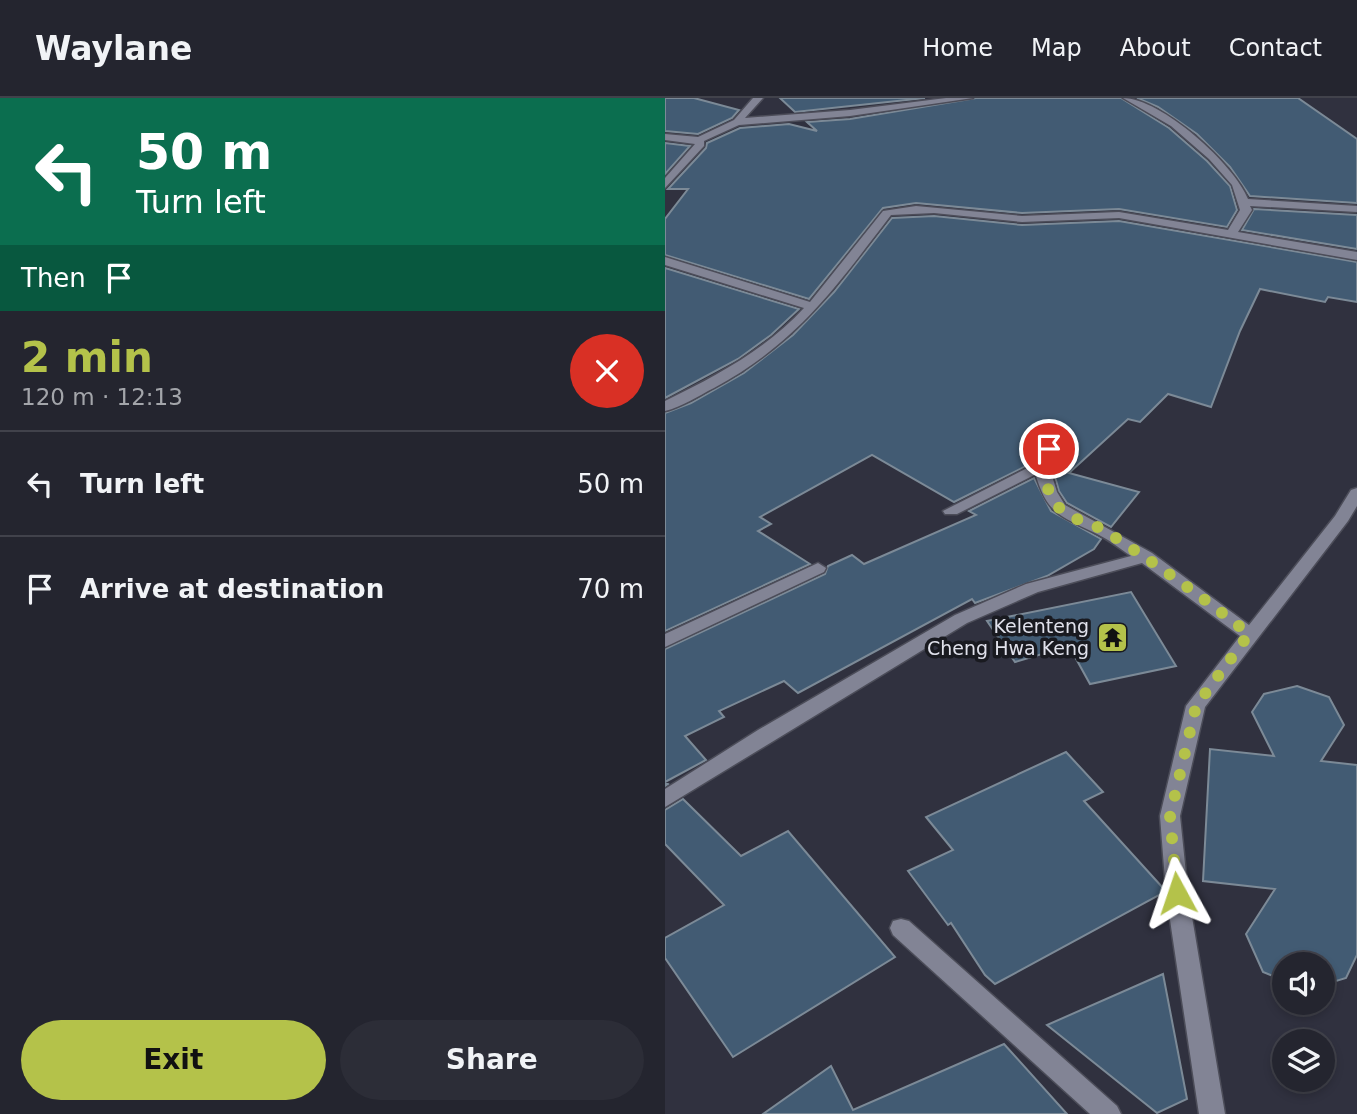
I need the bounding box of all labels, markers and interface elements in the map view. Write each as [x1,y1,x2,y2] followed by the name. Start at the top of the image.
[35,29,192,68] text: Waylane
[922,34,993,62] text: Home
[1031,34,1082,62] text: Map
[1120,34,1191,62] text: About
[1229,34,1322,62] text: Contact
[136,124,272,181] text: 50 m
[21,126,112,217] icon: left
[136,183,266,221] text: Turn left
[100,259,138,297] icon: arrive
[21,263,86,293] text: Then
[21,333,153,382] text: 2 min
[570,334,644,408] button: close
[21,384,183,410] text: 120 m · 12:13
[1019,419,1079,479] pin
[1030,430,1068,468] icon: arrive
[21,465,59,503] icon: left
[80,469,204,499] text: Turn left
[577,469,644,499] text: 50 m
[21,570,59,608] icon: arrive
[80,574,384,604] text: Arrive at destination
[577,574,644,604] text: 70 m
[927,615,1089,659] place label: Kelenteng Cheng Hwa Keng
[1095,620,1129,654] temple icon: Kelenteng Cheng Hwa Keng
[1140,856,1214,930] position arrow
[1272,952,1335,1092] map controls
[1272,952,1335,1015] button: sound
[21,1020,326,1100] button: Exit
[340,1020,644,1100] button: Share
[1272,1029,1335,1092] button: layers

